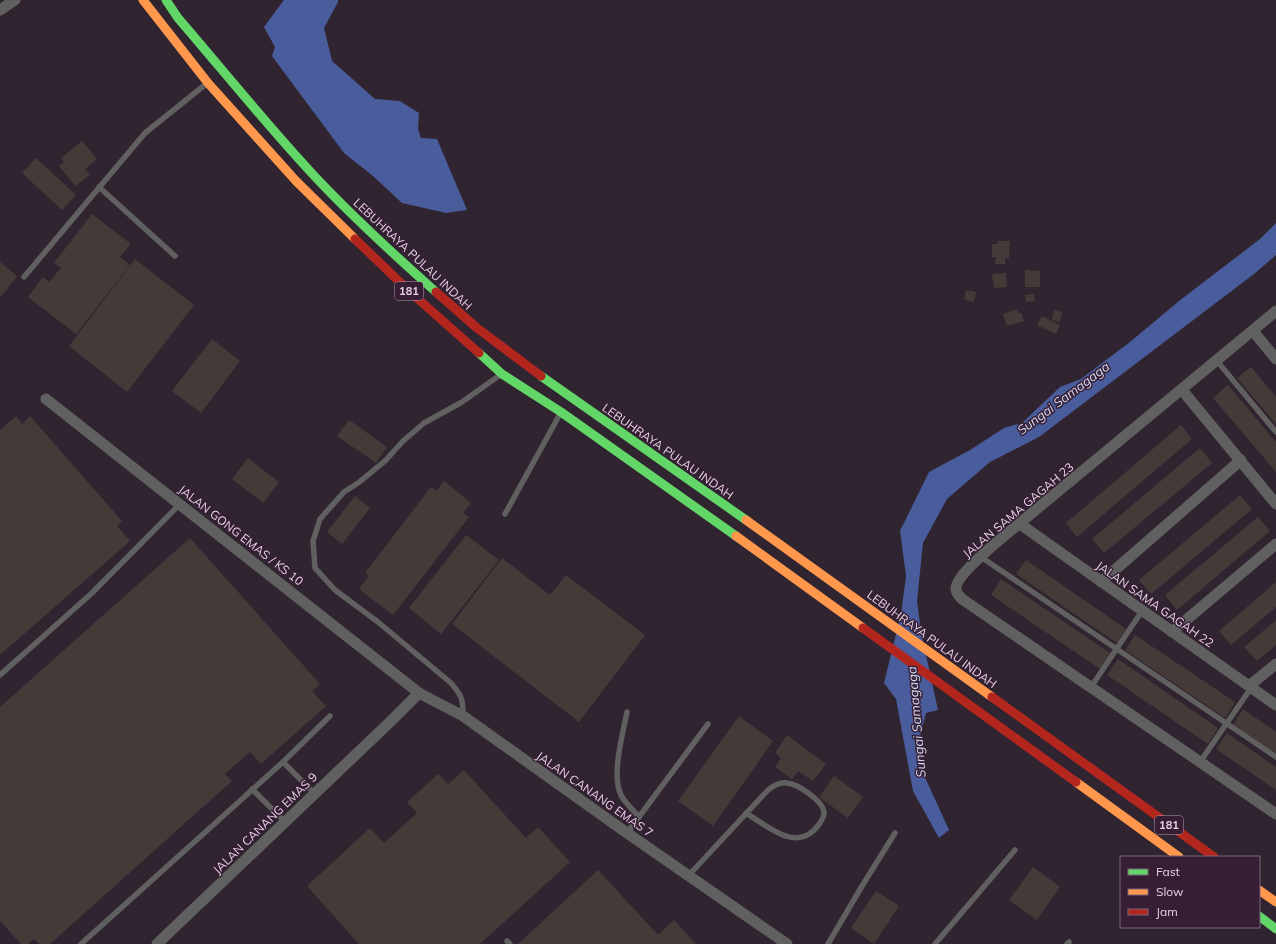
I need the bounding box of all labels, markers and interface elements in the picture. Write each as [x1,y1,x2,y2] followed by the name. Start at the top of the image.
[351,195,475,313] street label: LEBUHRAYA PULAU INDAH
[395,282,423,300] road number: 181
[1014,358,1113,438] water label: Sungai Samagaga
[599,400,737,502] street label: LEBUHRAYA PULAU INDAH
[959,459,1077,561] street label: JALAN SAMA GAGAH 23
[176,482,306,588] street label: JALAN GONG EMAS / KS 10
[1093,558,1217,650] street label: JALAN SAMA GAGAH 22
[864,587,1000,691] street label: LEBUHRAYA PULAU INDAH
[903,665,929,778] water label: Sungai Samagaga
[534,748,656,840] street label: JALAN CANANG EMAS 7
[210,769,320,877] street label: JALAN CANANG EMAS 9
[1155,816,1183,834] road number: 181
[1120,856,1260,928] legend
[1156,864,1180,879] text: Fast
[1156,884,1184,899] text: Slow
[1156,904,1178,919] text: Jam

